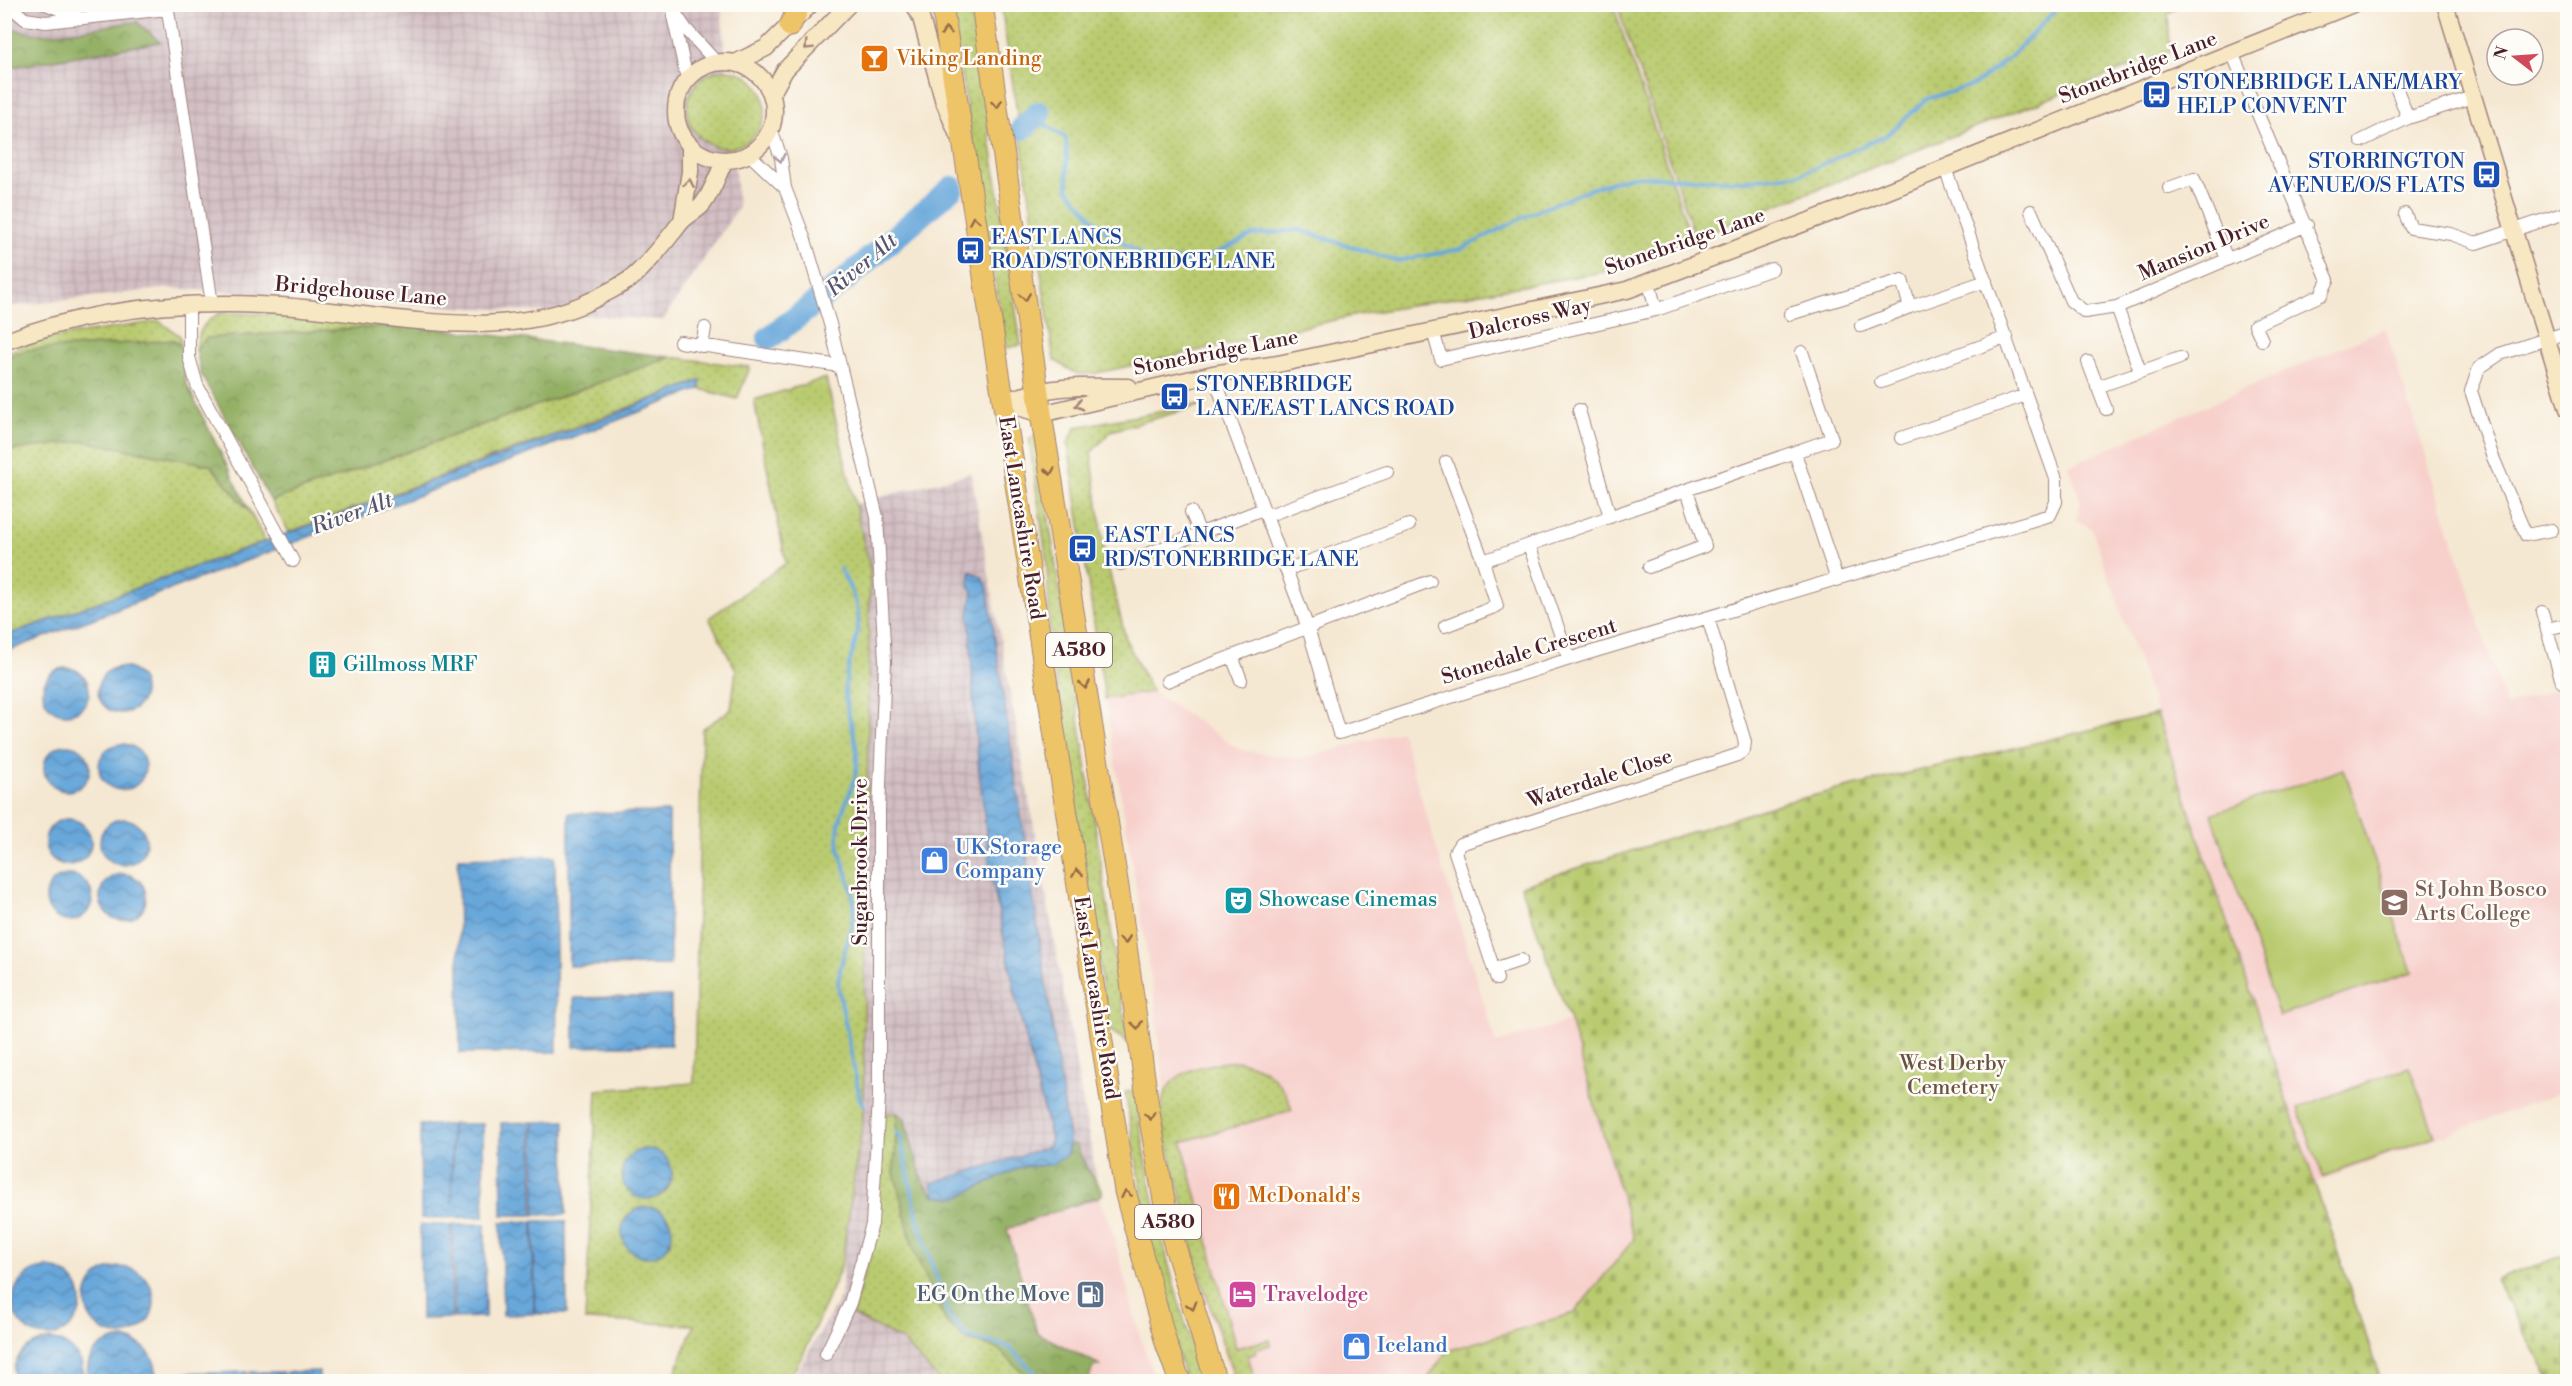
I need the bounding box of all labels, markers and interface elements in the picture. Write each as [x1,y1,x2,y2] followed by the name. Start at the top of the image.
[940,26,952,35] one-way arrow
[2055,26,2221,110] street label: Stonebridge Lane
[2485,27,2545,87] north arrow
[805,39,816,50] one-way arrow
[859,43,891,75] bar icon: Viking Landing
[2490,44,2513,62] text: N
[895,46,1042,72] place label: Viking Landing
[2177,70,2463,120] place label: STONEBRIDGE LANE/MARY HELP CONVENT
[2140,79,2172,111] bus stop icon: STONEBRIDGE LANE/MARY HELP CONVENT
[990,99,1002,109] one-way arrow
[2267,149,2465,199] place label: STORRINGTON AVENUE/O/S FLATS
[772,153,785,163] one-way arrow
[2470,158,2502,190] bus stop icon: STORRINGTON AVENUE/O/S FLATS
[682,179,694,188] one-way arrow
[1601,202,1769,282] street label: Stonebridge Lane
[2135,209,2273,287] street label: Mansion Drive
[969,215,981,225] one-way arrow
[991,225,1275,275] place label: EAST LANCS ROAD/STONEBRIDGE LANE
[820,227,904,303] water label: River Alt
[954,234,986,266] bus stop icon: EAST LANCS ROAD/STONEBRIDGE LANE
[273,271,448,312] street label: Bridgehouse Lane
[1018,292,1030,302] one-way arrow
[1466,292,1595,346] street label: Dalcross Way
[1131,324,1301,382] street label: Stonebridge Lane
[1196,372,1455,422] place label: STONEBRIDGE LANE/EAST LANCS ROAD
[1159,381,1191,413] bus stop icon: STONEBRIDGE LANE/EAST LANCS ROAD
[1074,398,1084,411] one-way arrow
[992,414,1050,622] street label: East Lancashire Road
[1044,467,1056,476] one-way arrow
[307,487,397,542] water label: River Alt
[1104,523,1359,573] place label: EAST LANCS RD/STONEBRIDGE LANE
[1067,532,1099,564] bus stop icon: EAST LANCS RD/STONEBRIDGE LANE
[1438,613,1620,691] street label: Stonedale Crescent
[1046,633,1112,667] road number: A580
[306,649,338,681] building icon: Gillmoss MRF
[343,652,478,678] place label: Gillmoss MRF
[1078,679,1091,689] one-way arrow
[1523,743,1676,815] street label: Waterdale Close
[848,778,874,946] street label: Sugarbrook Drive
[955,835,1062,885] place label: UK Storage Company
[918,844,950,876] shop icon: UK Storage Company
[1071,869,1084,879] one-way arrow
[2414,877,2547,927] place label: St John Bosco Arts College
[1222,884,1254,916] theatre icon: Showcase Cinemas
[2378,886,2410,918] school or university icon: St John Bosco Arts College
[1259,887,1437,913] place label: Showcase Cinemas
[1067,894,1125,1102] street label: East Lancashire Road
[1119,935,1131,945] one-way arrow
[1130,1021,1143,1030] one-way arrow
[1898,1051,2007,1101] park label: West Derby Cemetery
[1143,1111,1155,1120] one-way arrow
[1211,1180,1243,1212] restaurant icon: McDonald's
[1248,1183,1360,1209] place label: McDonald's
[1120,1189,1133,1199] one-way arrow
[1135,1205,1201,1239] road number: A580
[1075,1279,1107,1311] fuel station icon: EG On the Move
[1226,1279,1258,1311] hotel icon: Travelodge
[917,1282,1070,1308] place label: EG On the Move
[1263,1282,1368,1308] place label: Travelodge
[1184,1301,1197,1311] one-way arrow
[1340,1330,1372,1362] shop icon: Iceland
[1377,1333,1448,1359] place label: Iceland

